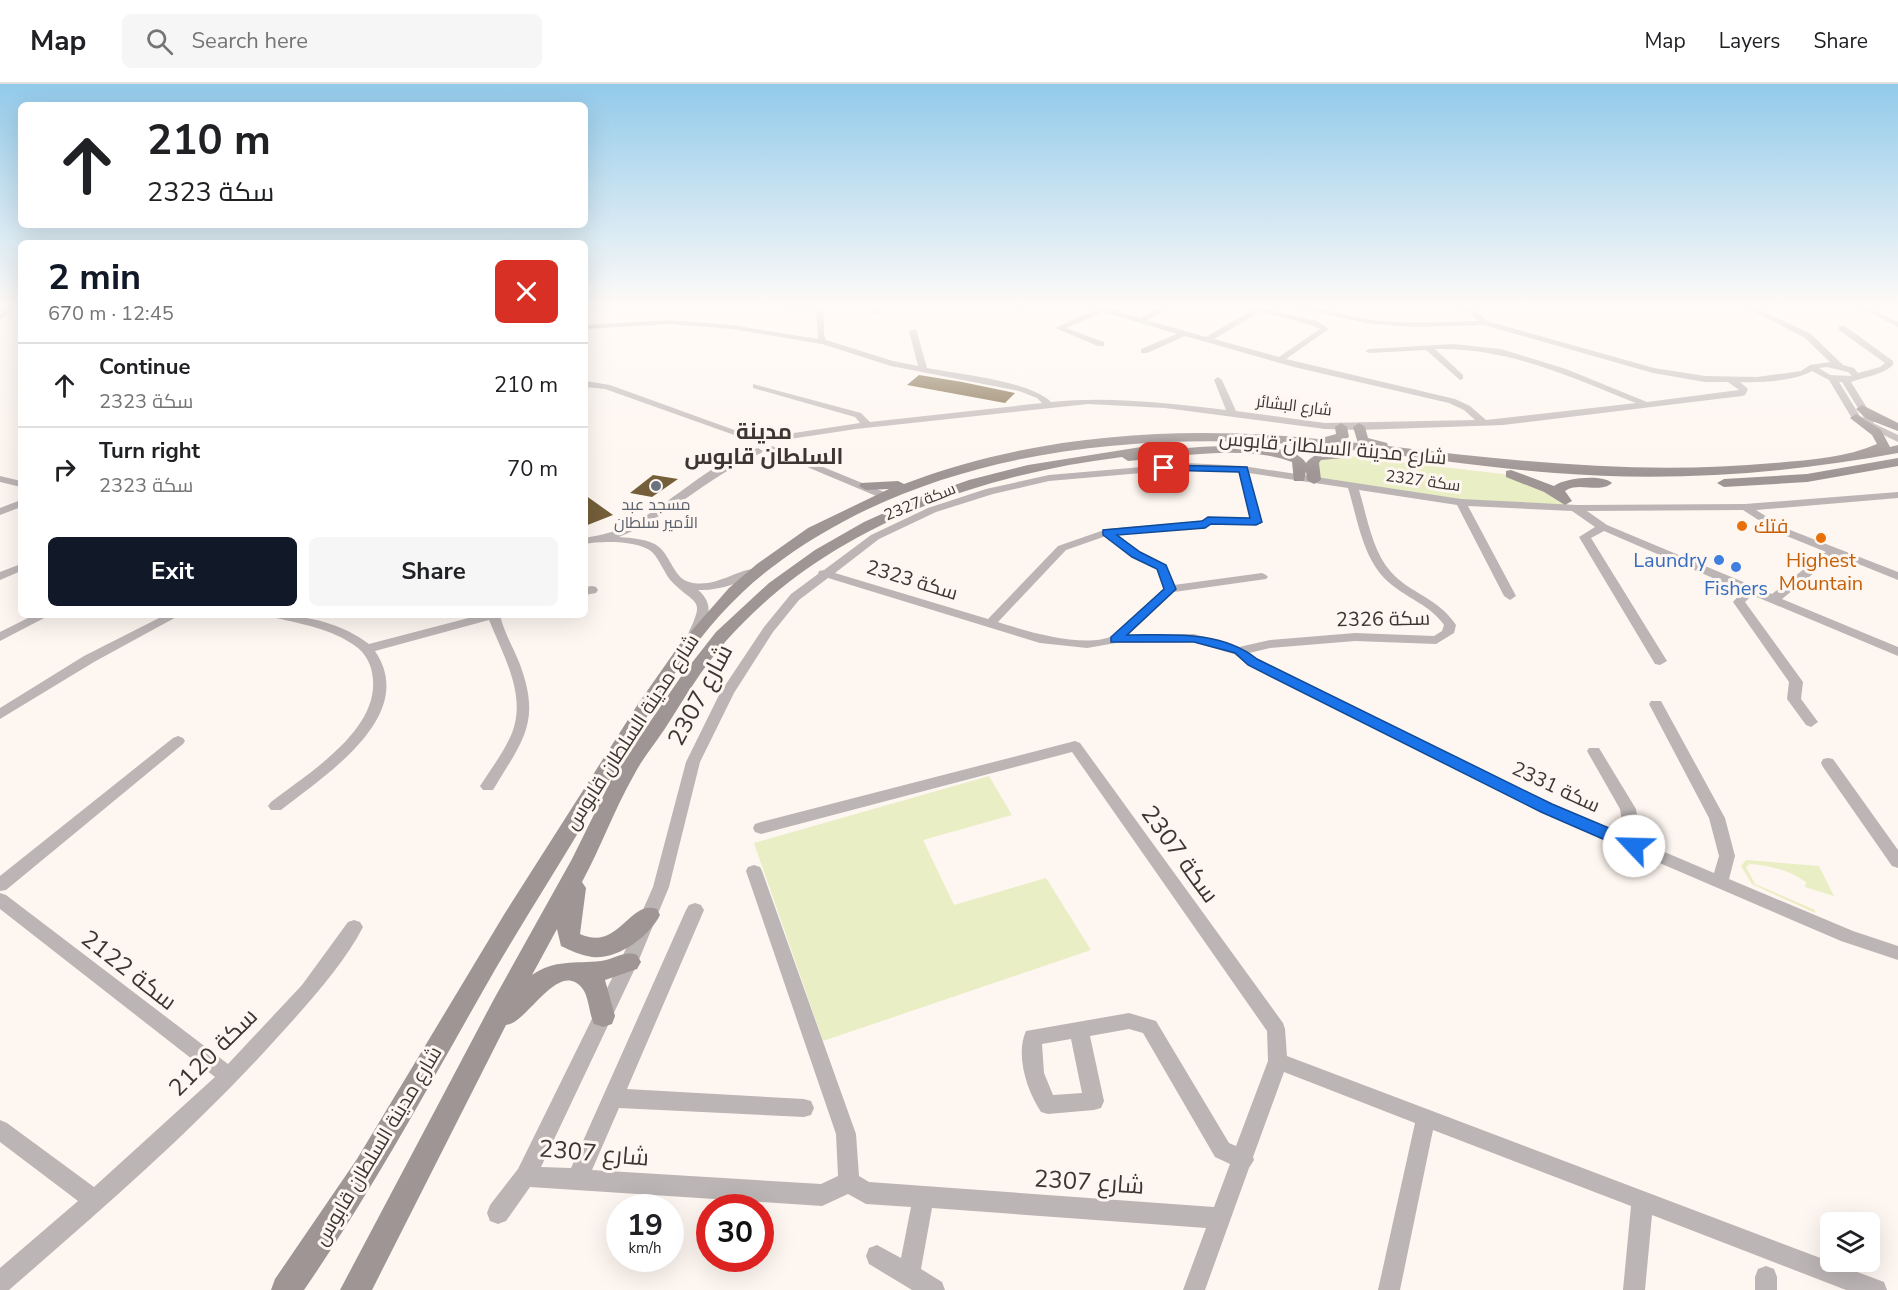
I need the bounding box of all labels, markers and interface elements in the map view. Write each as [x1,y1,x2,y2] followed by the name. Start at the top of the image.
[122,14,542,68] search box
[30,22,86,60] text: Map
[143,25,176,58] icon: search
[191,26,308,56] text: Search here
[1644,27,1686,55] text: Map
[1719,27,1780,55] text: Layers
[1813,27,1868,55] text: Share
[147,112,271,169] text: 210 m
[48,126,126,204] icon: ahead
[147,174,274,211] text: سكة 2323
[48,253,141,302] text: 2 min
[495,260,558,323] button: close
[48,300,174,327] text: 670 m · 12:45
[99,352,190,382] text: Continue
[48,369,81,402] icon: ahead
[494,370,558,400] text: 210 m
[99,388,193,415] text: سكة 2323
[1254,390,1333,422] street label: شارع البشائر
[685,417,843,472] district label: مدينة السلطان قابوس
[1218,425,1448,471] street label: شارع مدينة السلطان قابوس
[99,436,200,466] text: Turn right
[1138,442,1189,493] pin
[1147,451,1180,484] icon: arrive
[48,453,81,486] icon: right
[507,454,558,484] text: 70 m
[1384,465,1462,497] street label: سكة 2327
[99,472,193,499] text: سكة 2323
[881,478,959,526] street label: سكة 2327
[649,479,663,493] marker: مسجد عبد الأمير سلطان
[614,494,698,534] place label: مسجد عبد الأمير سلطان
[1754,513,1788,540] place label: فتك
[1735,519,1749,533] marker: فتك
[1814,531,1828,545] marker: Highest Mountain
[48,537,297,606] button: Exit
[309,537,558,606] button: Share
[1633,547,1708,574] place label: Laundry
[1779,547,1863,597] place label: Highest Mountain
[863,553,961,607] street label: سكة 2323
[1712,553,1726,567] marker: Laundry
[1729,560,1743,574] marker: Fishers
[1704,575,1768,602] place label: Fishers
[1336,605,1430,633] street label: سكة 2326
[559,629,705,835] street label: شارع مدينة السلطان قابوس
[660,639,740,751] street label: 2307 شارع
[1508,755,1604,819] street label: سكة 2331
[1134,799,1226,909] street label: سكة 2307
[1602,814,1666,878] position arrow
[75,923,183,1017] street label: سكة 2122
[162,1001,264,1103] street label: سكة 2120
[308,1041,448,1251] street label: شارع مدينة السلطان قابوس
[538,1132,650,1174] street label: 2307 شارع
[1033,1162,1145,1202] street label: 2307 شارع
[696,1194,774,1272] speed limit sign: 30
[627,1205,663,1246] text: 19
[1820,1212,1880,1272] map controls
[1820,1212,1880,1272] button: layers
[628,1238,662,1258] text: km/h

